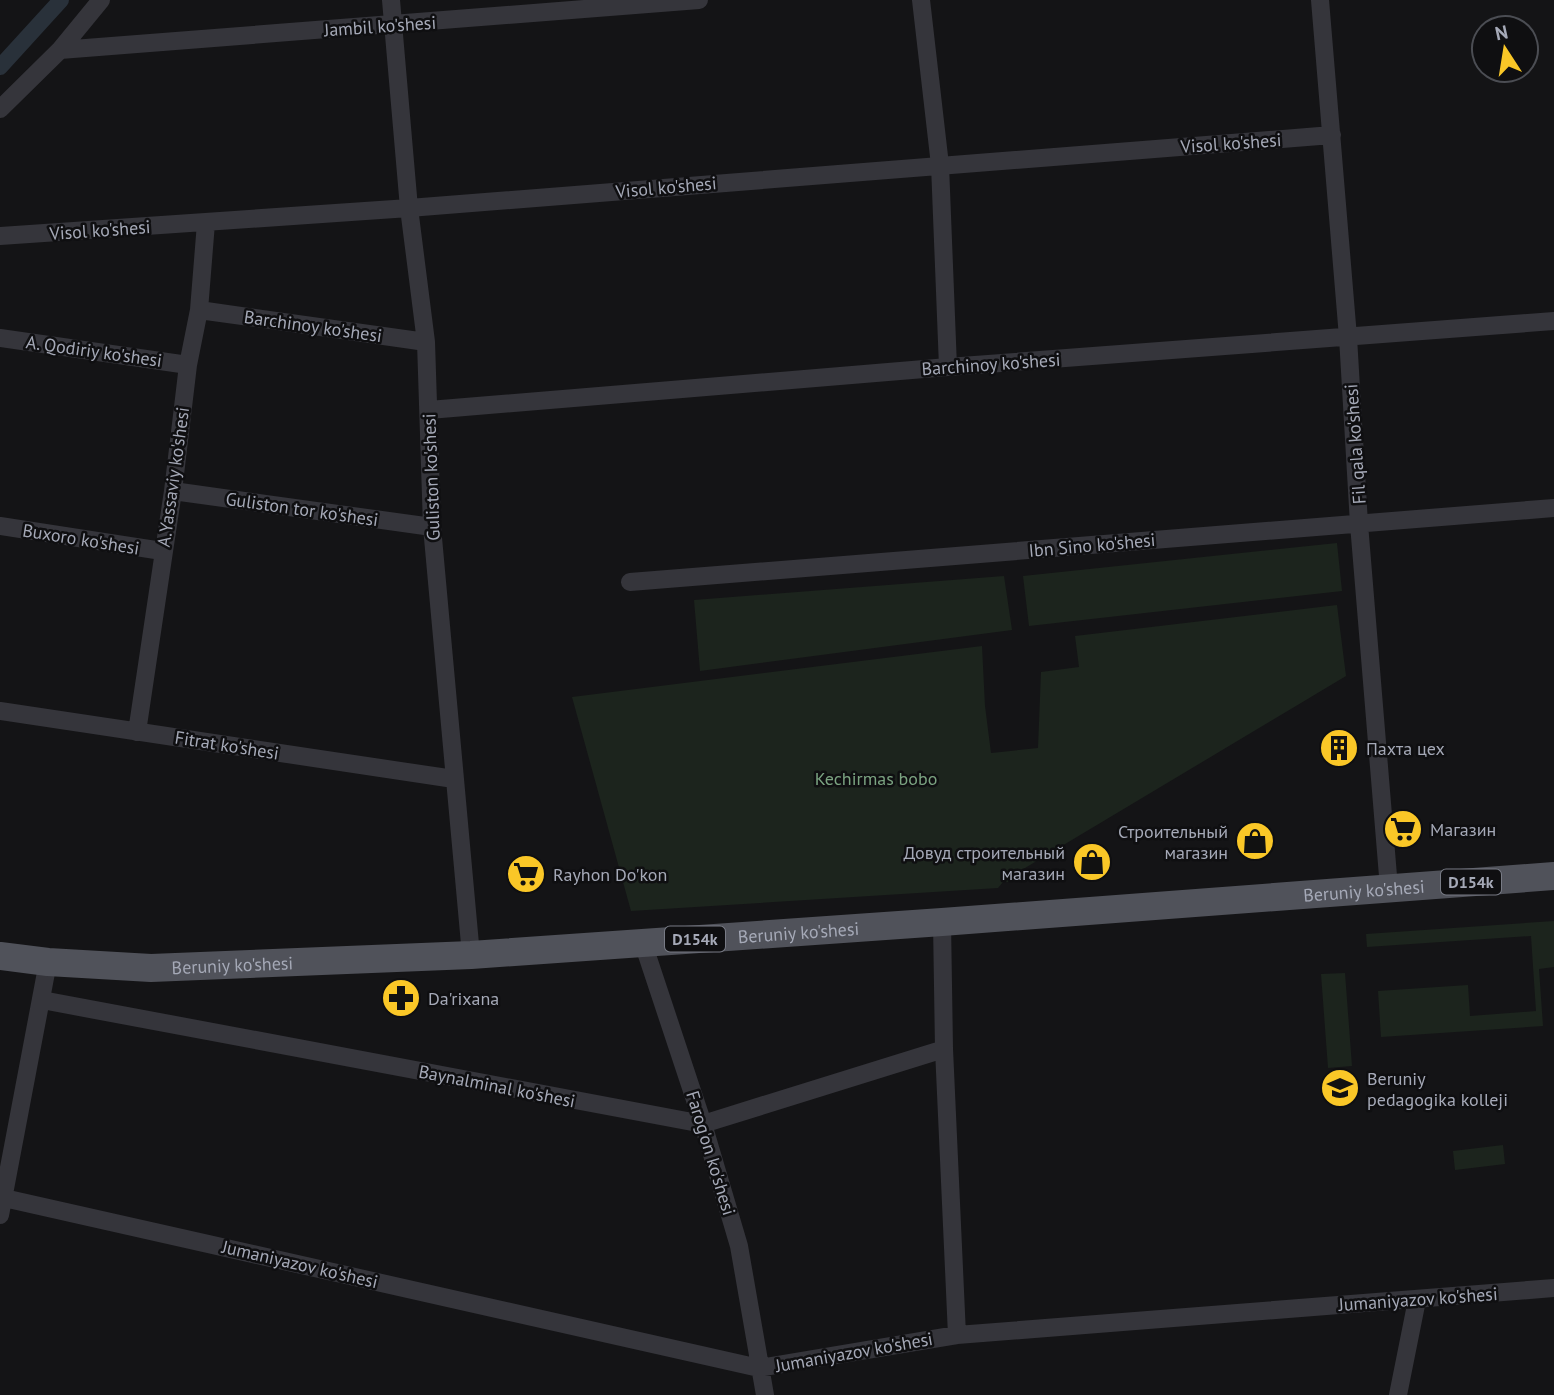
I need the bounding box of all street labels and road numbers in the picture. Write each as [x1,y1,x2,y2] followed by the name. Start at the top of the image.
[322,11,437,41] street label: Jambil ko'shesi
[1179,128,1282,158] street label: Visol ko'shesi
[614,171,717,203] street label: Visol ko'shesi
[48,215,151,245] street label: Visol ko'shesi
[243,305,383,347] street label: Barchinoy ko'shesi
[25,330,163,372] street label: A. Qodiriy ko'shesi
[921,348,1061,380] street label: Barchinoy ko'shesi
[1339,383,1371,505] street label: Fil qala ko'shesi
[152,405,194,549] street label: A.Yassaviy ko'shesi
[417,413,445,541] street label: Guliston ko'shesi
[224,487,380,531] street label: Guliston tor ko'shesi
[21,518,141,560] street label: Buxoro ko'shesi
[1028,528,1156,562] street label: Ibn Sino ko'shesi
[173,725,281,765] street label: Fitrat ko'shesi
[1441,870,1501,894] road number: D154k
[1302,874,1425,906] street label: Beruniy ko'shesi
[737,916,860,948] street label: Beruniy ko'shesi
[665,926,725,951] road number: D154k
[171,951,294,979] street label: Beruniy ko'shesi
[417,1060,577,1112] street label: Baynalminal ko'shesi
[681,1088,741,1218] street label: Farog'on ko'shesi
[219,1235,380,1293] street label: Jumaniyazov ko'shesi
[1337,1282,1498,1316] street label: Jumaniyazov ko'shesi
[773,1327,934,1377] street label: Jumaniyazov ko'shesi

